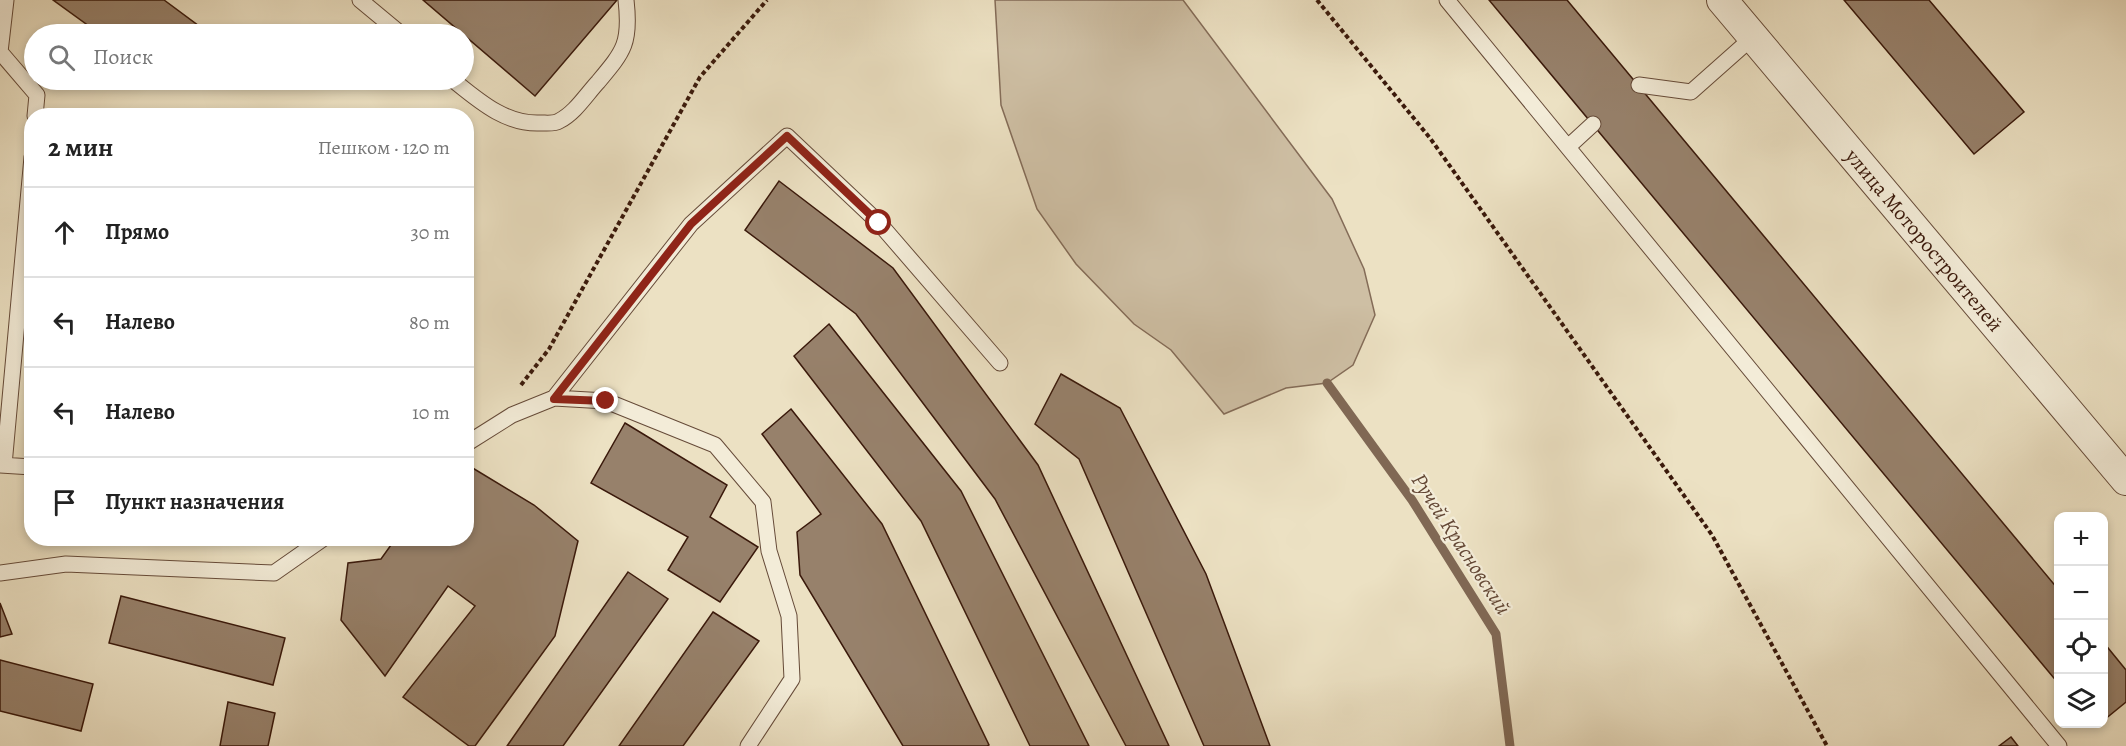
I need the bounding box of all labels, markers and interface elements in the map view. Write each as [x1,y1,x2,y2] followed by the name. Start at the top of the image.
[24,24,474,90] search box
[45,41,78,74] icon: search
[93,42,153,72] text: Поиск
[48,130,113,165] text: 2 мин
[318,134,450,161] text: Пешком · 120 m
[1838,142,2009,338] street label: улица Моторостроителей
[865,209,891,235] route start
[48,216,81,249] icon: ahead
[105,217,169,247] text: Прямо
[410,219,450,246] text: 30 m
[48,306,81,339] icon: left
[105,307,175,337] text: Налево
[409,309,450,336] text: 80 m
[592,387,618,413] route end
[48,396,81,429] icon: left
[105,397,175,427] text: Налево
[412,399,450,426] text: 10 m
[1404,467,1518,621] water label: Ручей Красновский
[48,486,81,519] icon: arrive
[105,487,284,517] text: Пункт назначения
[2054,512,2108,728] map controls
[2054,512,2108,566] button: +
[2054,566,2108,620] button: −
[2054,620,2108,674] button: locate
[2054,674,2108,728] button: layers

